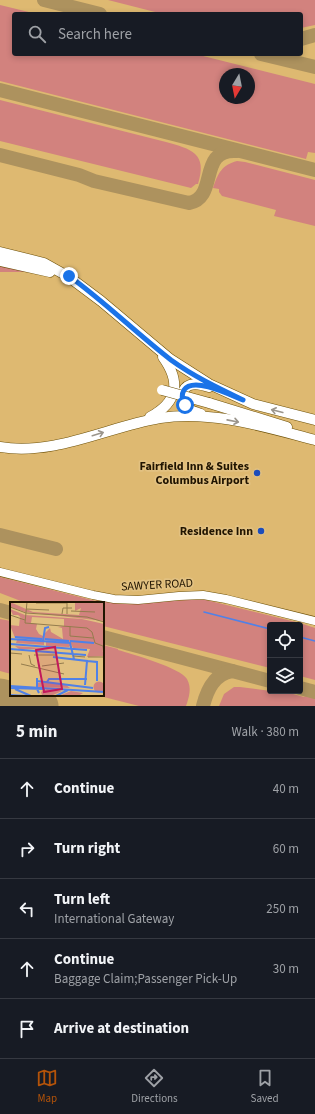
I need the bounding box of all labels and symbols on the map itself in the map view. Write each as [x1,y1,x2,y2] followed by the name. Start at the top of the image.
[219,68,255,104] north arrow
[60,267,78,285] route end
[176,396,194,414] route start
[271,406,284,414] one-way arrow
[226,417,239,425] one-way arrow
[92,430,104,438] one-way arrow
[140,458,249,489] place label: Fairfield Inn & Suites Columbus Airport
[252,468,262,478] marker: Fairfield Inn & Suites Columbus Airport
[180,523,253,540] place label: Residence Inn
[256,526,266,536] marker: Residence Inn
[121,575,193,595] street label: SAWYER ROAD
[10,602,104,696] inset map

